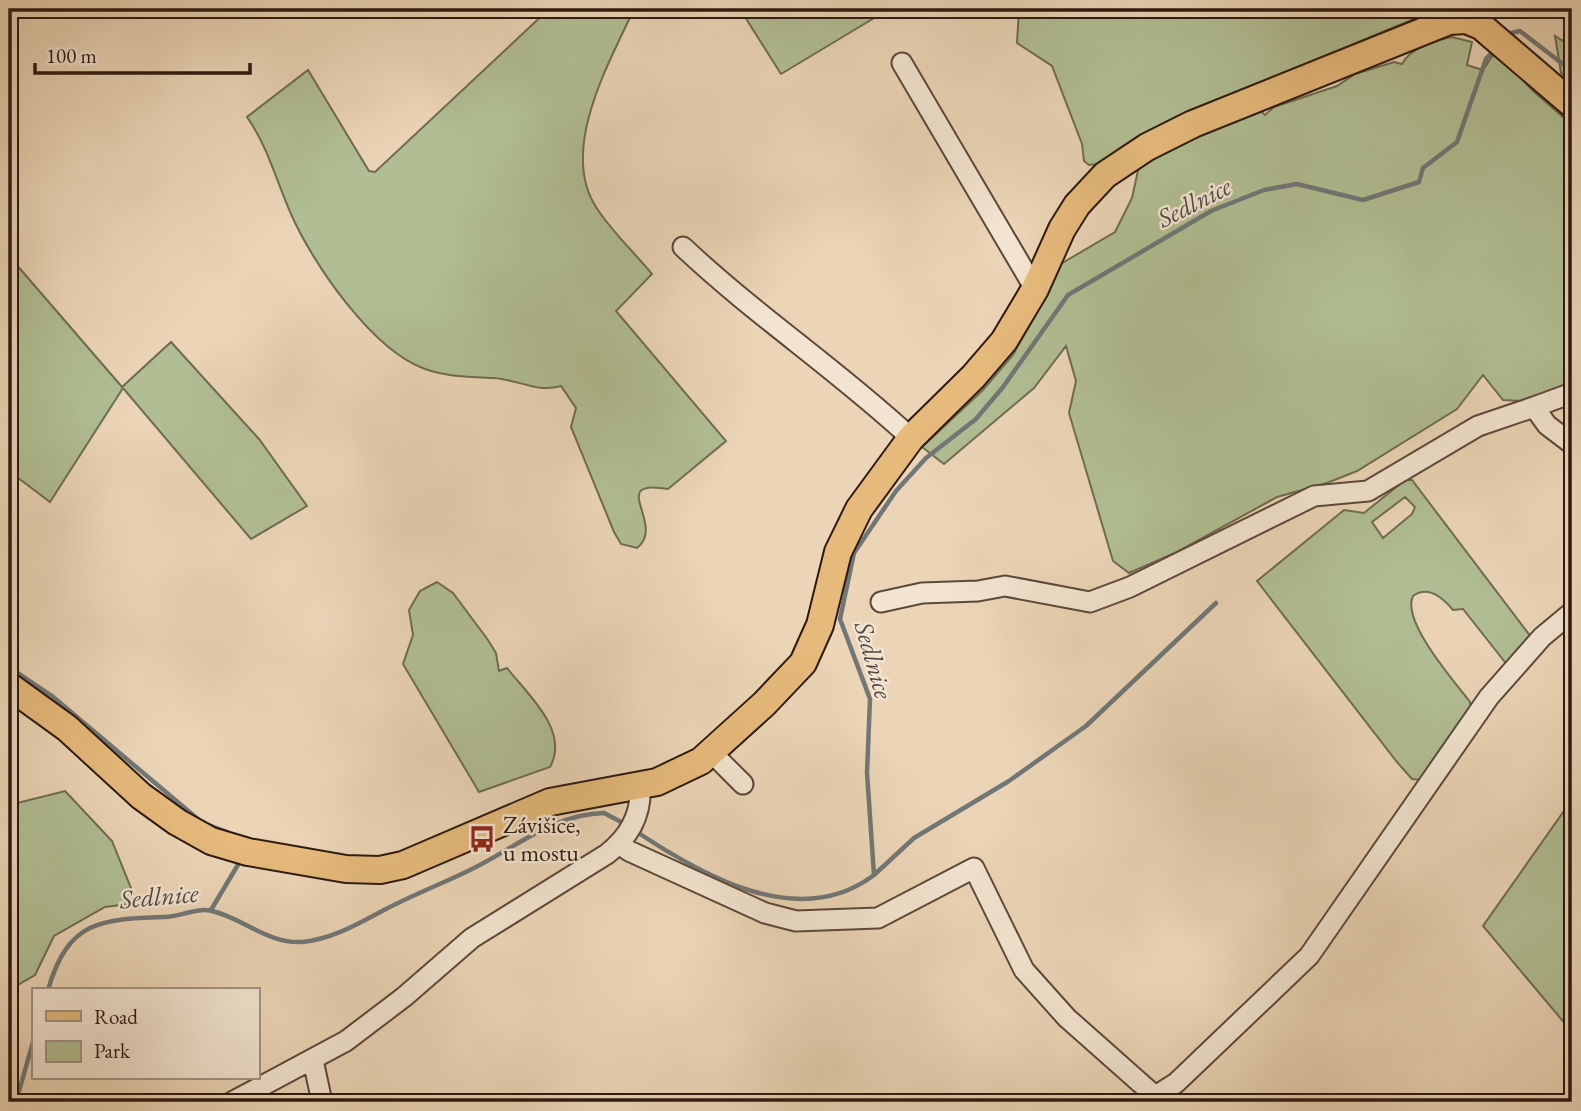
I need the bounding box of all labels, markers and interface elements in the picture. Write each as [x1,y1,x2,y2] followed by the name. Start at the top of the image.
[35,32,250,76] scale bar
[46,42,97,69] text: 100 m
[1150,168,1238,236] water label: Sedlnice
[847,616,902,704] water label: Sedlnice
[503,809,581,868] place label: Závišice, u mostu
[467,824,497,854] bus stop icon: Závišice, u mostu
[117,876,201,916] water label: Sedlnice
[32,988,259,1080] legend
[94,1003,138,1030] text: Road
[94,1037,131,1064] text: Park

